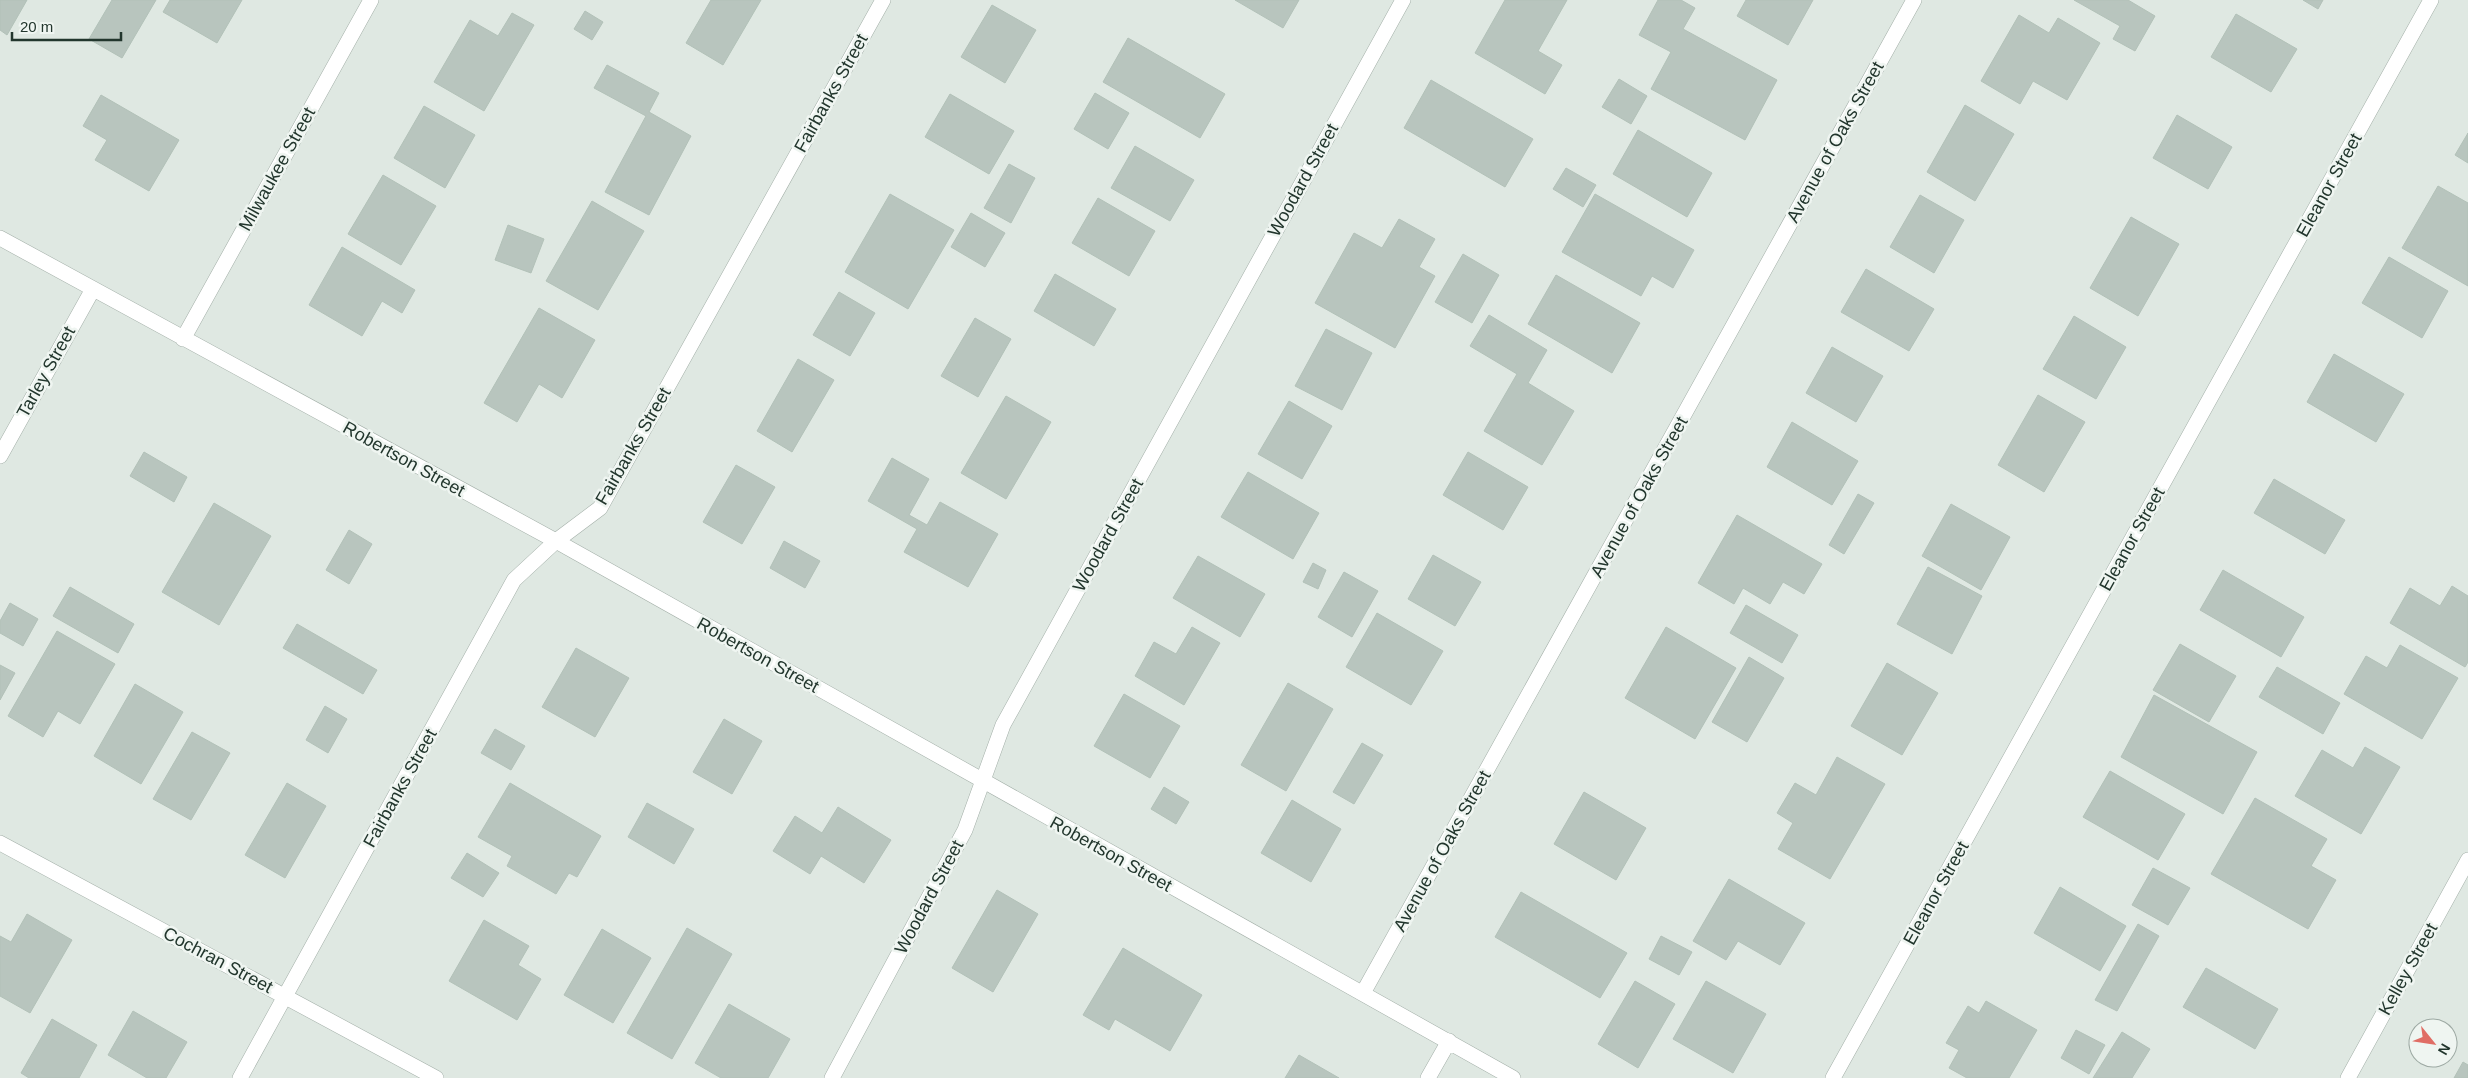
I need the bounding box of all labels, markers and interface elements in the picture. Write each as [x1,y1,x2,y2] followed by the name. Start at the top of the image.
[12,10,121,42] scale bar
[20,18,53,35] text: 20 m
[790,30,872,156] street label: Fairbanks Street
[1782,58,1888,226] street label: Avenue of Oaks Street
[235,104,319,234] street label: Milwaukee Street
[1264,120,1342,240] street label: Woodard Street
[2292,130,2366,240] street label: Eleanor Street
[13,323,79,421] street label: Tarley Street
[591,384,675,508] street label: Fairbanks Street
[1586,413,1692,581] street label: Avenue of Oaks Street
[340,417,468,501] street label: Robertson Street
[1069,475,1147,595] street label: Woodard Street
[2095,484,2169,594] street label: Eleanor Street
[694,613,822,697] street label: Robertson Street
[359,725,441,851] street label: Fairbanks Street
[1389,767,1495,935] street label: Avenue of Oaks Street
[1047,812,1175,896] street label: Robertson Street
[891,837,967,957] street label: Woodard Street
[1899,838,1973,948] street label: Eleanor Street
[2375,920,2441,1018] street label: Kelley Street
[160,923,276,997] street label: Cochran Street
[2408,1018,2458,1068] north arrow
[2435,1041,2454,1058] text: N

